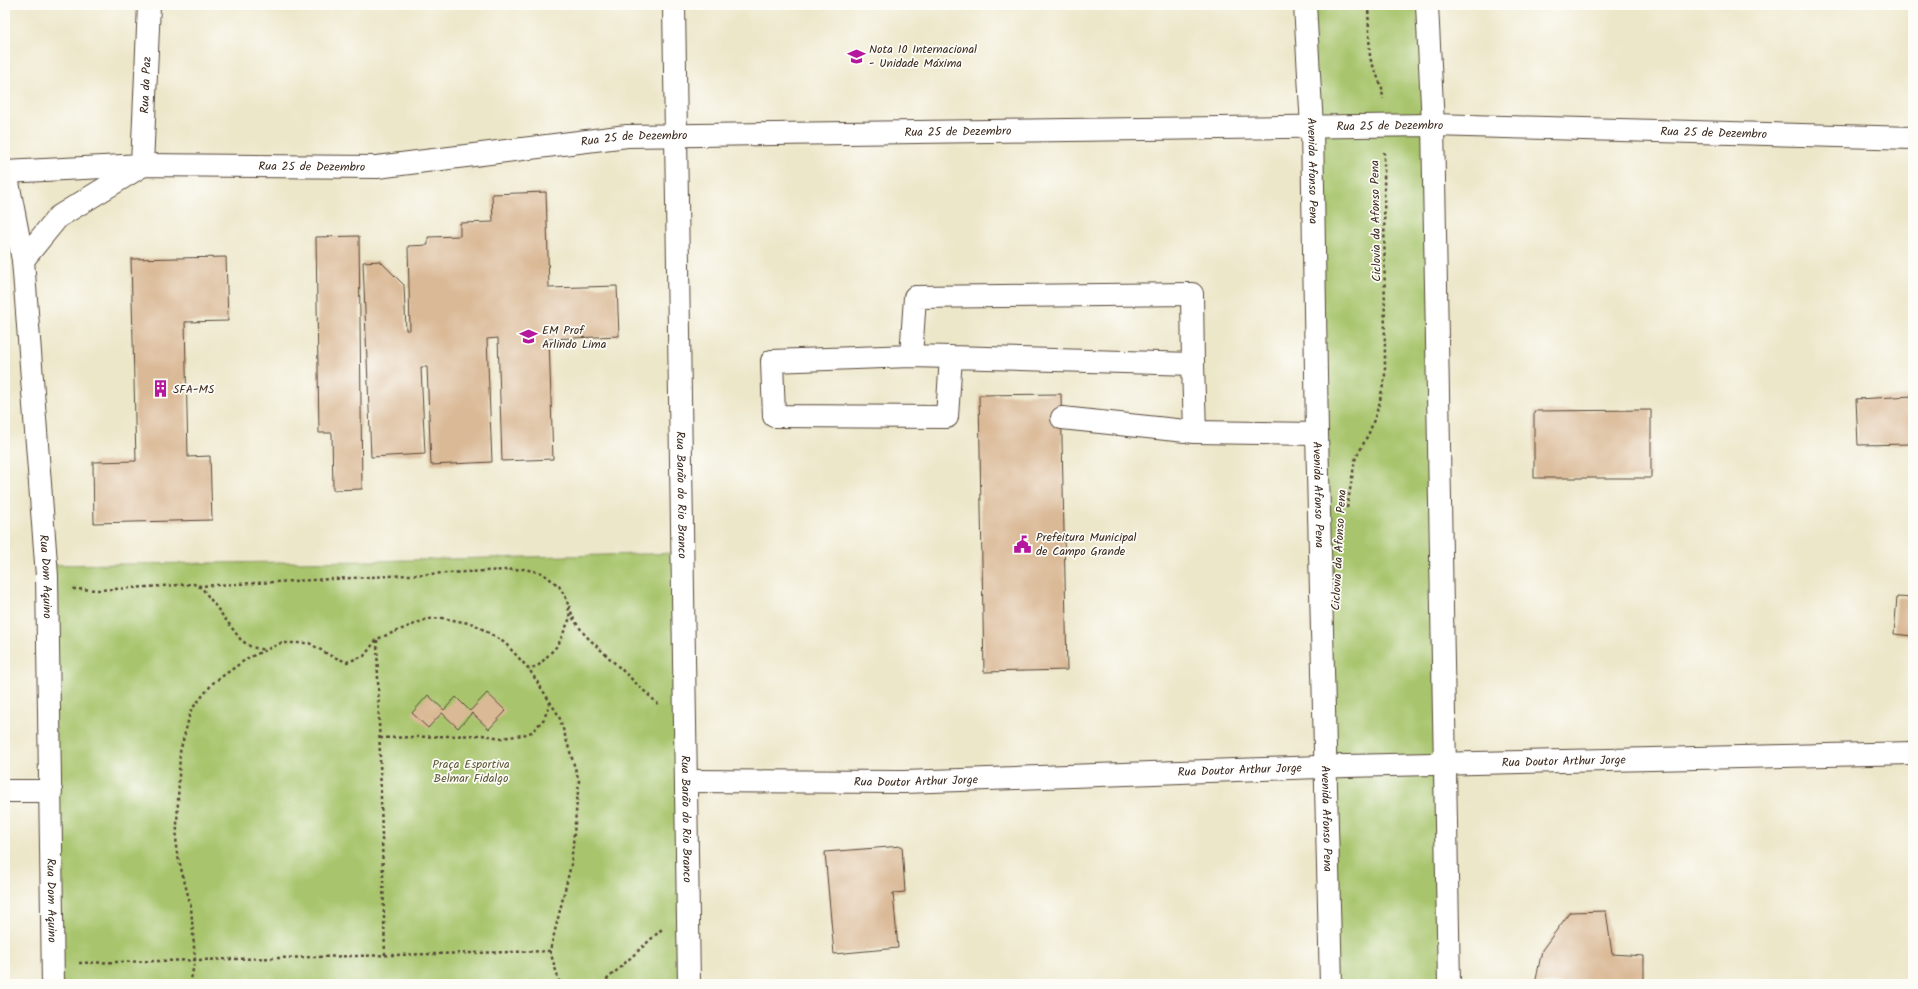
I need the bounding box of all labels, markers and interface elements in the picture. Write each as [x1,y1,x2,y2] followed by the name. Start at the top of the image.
[869,40,977,73] place label: Nota 10 Internacional - Unidade Máxima
[846,46,866,66] school or university icon: Nota 10 Internacional - Unidade Máxima
[135,56,156,114] street label: Rua da Paz
[1336,115,1444,136] street label: Rua 25 de Dezembro
[1302,117,1323,225] street label: Avenida Afonso Pena
[904,121,1011,142] street label: Rua 25 de Dezembro
[1660,122,1767,144] street label: Rua 25 de Dezembro
[580,126,687,151] street label: Rua 25 de Dezembro
[258,156,365,176] street label: Rua 25 de Dezembro
[1365,160,1387,282] street label: Ciclovia da Afonso Pena
[542,321,607,354] place label: EM Prof Arlindo Lima
[519,327,539,347] school or university icon: EM Prof Arlindo Lima
[150,379,170,399] building icon: SFA-MS
[173,380,215,399] place label: SFA-MS
[671,431,692,559] street label: Rua Barão do Rio Branco
[1308,441,1329,549] street label: Avenida Afonso Pena
[1326,488,1352,611] street label: Ciclovia da Afonso Pena
[1036,528,1137,561] place label: Prefeitura Municipal de Campo Grande
[34,534,57,619] street label: Rua Dom Aquino
[1013,534,1033,554] public building icon: Prefeitura Municipal de Campo Grande
[1501,750,1627,772] street label: Rua Doutor Arthur Jorge
[432,755,510,788] park label: Praça Esportiva Belmar Fidalgo
[676,755,697,883] street label: Rua Barão do Rio Branco
[1177,758,1303,782] street label: Rua Doutor Arthur Jorge
[1316,765,1338,872] street label: Avenida Afonso Pena
[854,770,979,792] street label: Rua Doutor Arthur Jorge
[42,858,62,943] street label: Rua Dom Aquino

